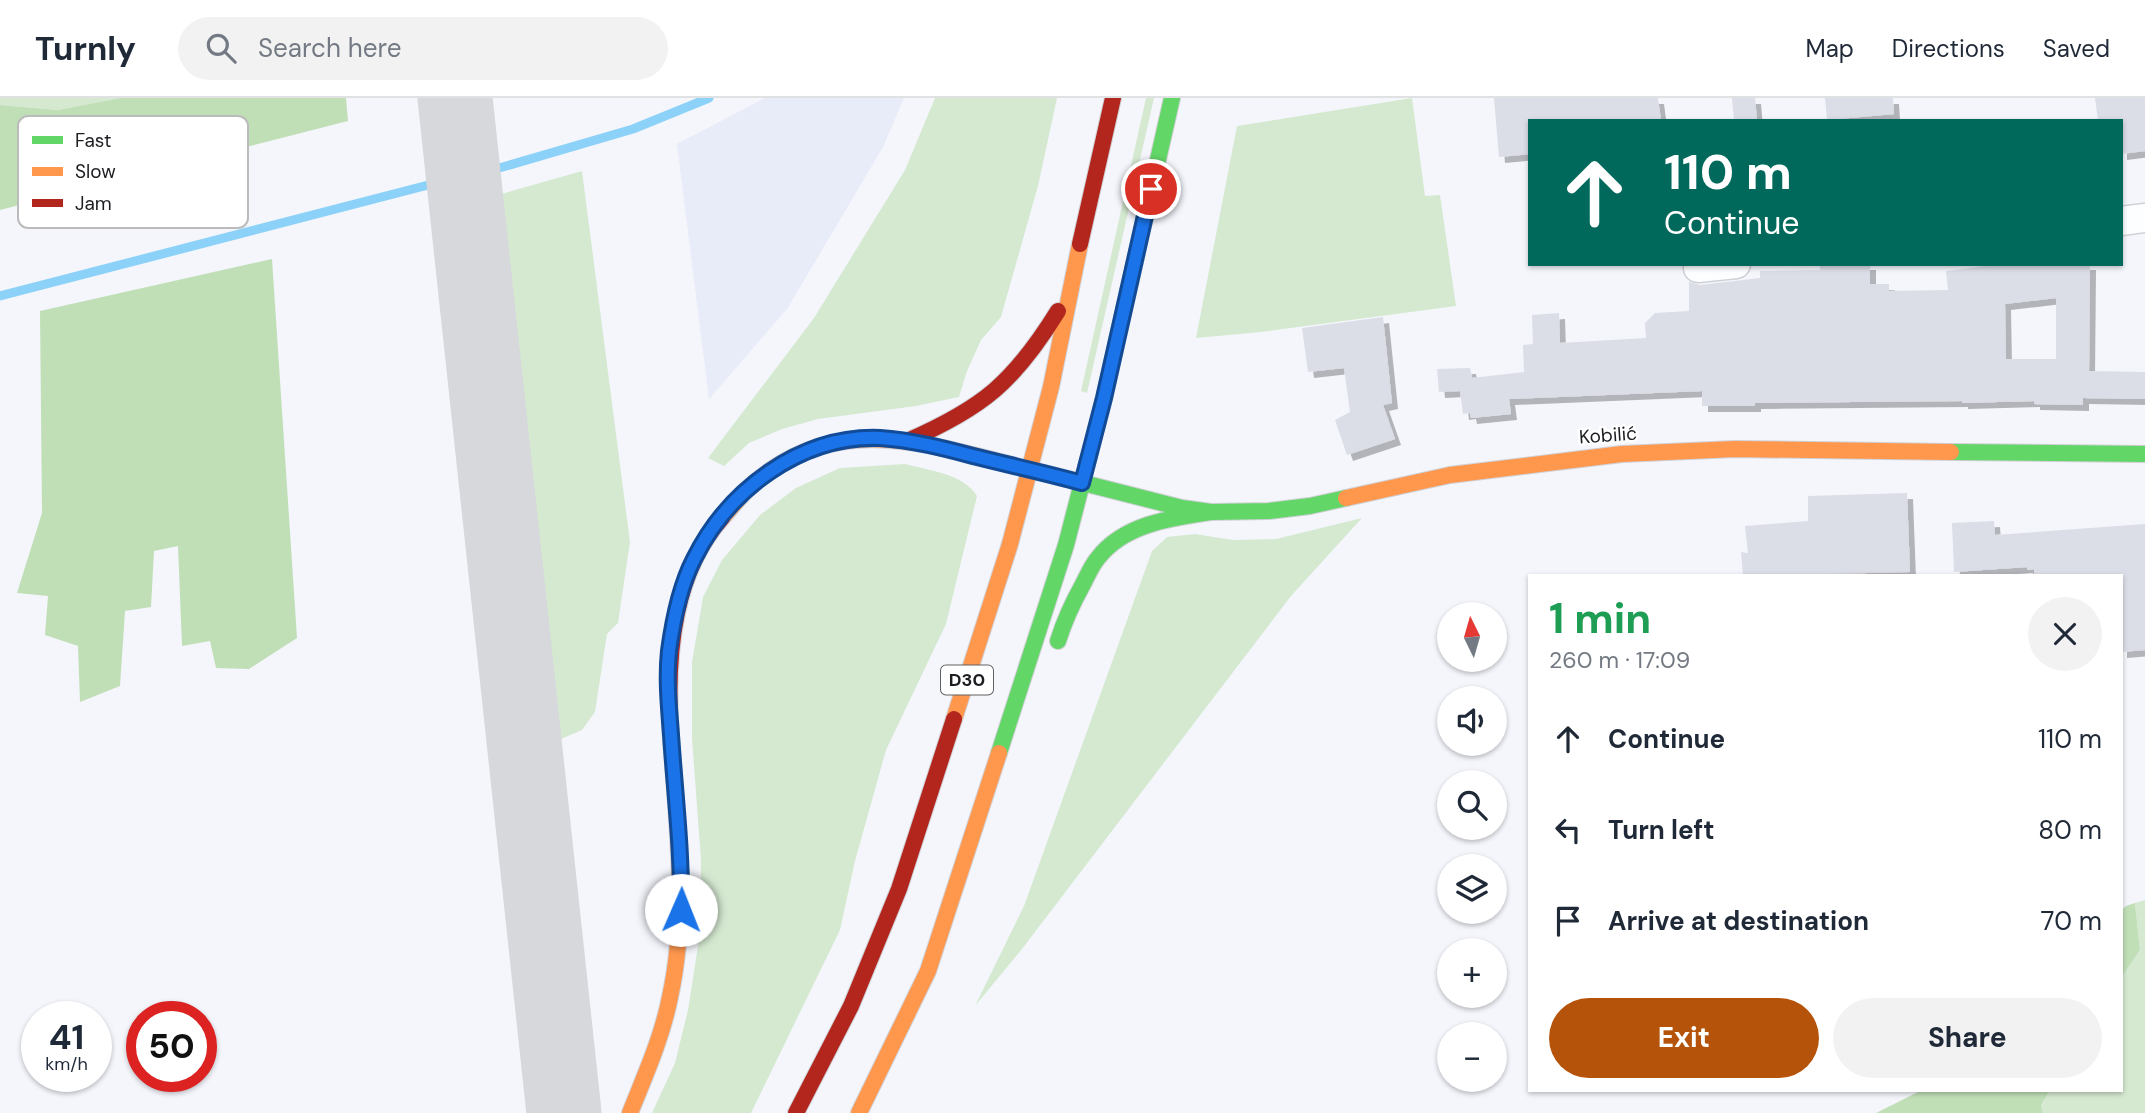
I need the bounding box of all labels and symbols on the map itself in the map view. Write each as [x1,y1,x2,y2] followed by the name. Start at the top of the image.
[18,116,248,228] legend
[75,128,111,153] text: Fast
[75,159,116,184] text: Slow
[1121,159,1181,219] pin
[75,191,112,216] text: Jam
[1578,421,1638,449] street label: Kobilić
[1437,602,1507,672] north arrow
[941,666,993,694] road number: D30
[644,873,718,947] position arrow
[126,1001,217,1092] speed limit sign: 50

